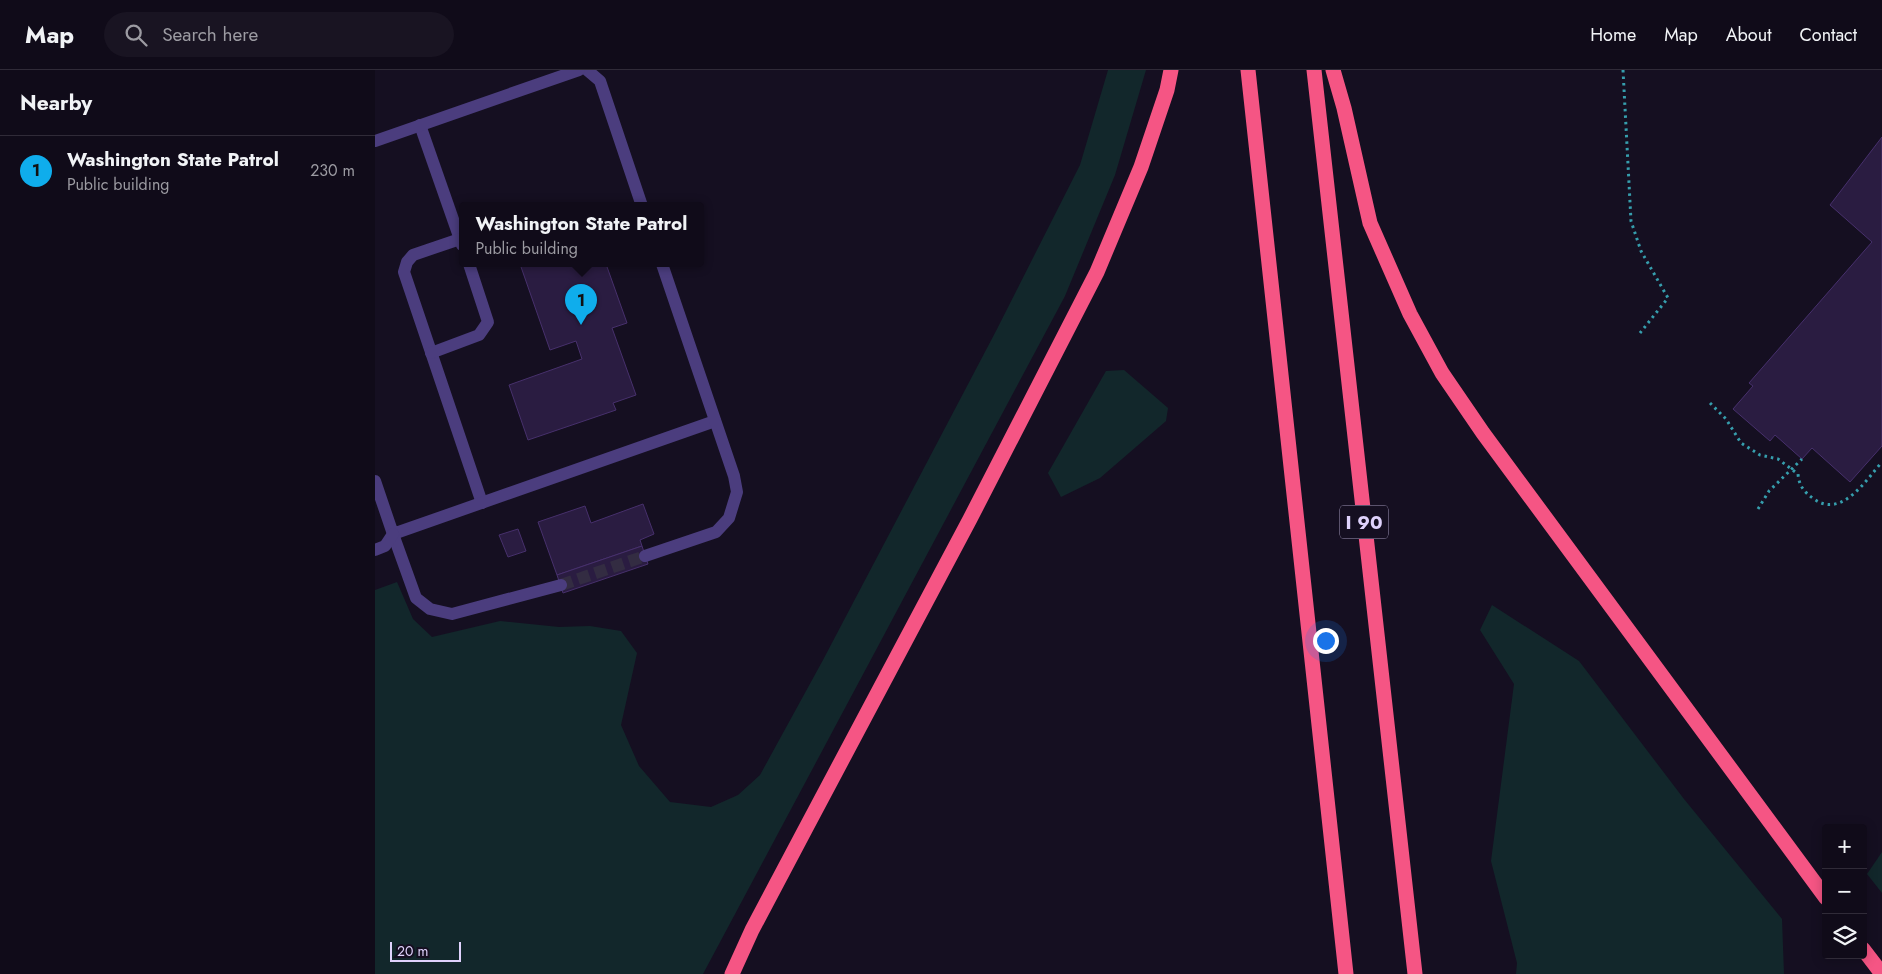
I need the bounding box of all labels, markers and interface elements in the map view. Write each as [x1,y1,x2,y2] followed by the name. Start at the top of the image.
[104,12,454,57] search box
[25,17,74,52] text: Map
[122,21,150,49] icon: search
[162,21,258,48] text: Search here
[1590,22,1636,48] text: Home
[1664,22,1698,48] text: Map
[1726,22,1771,48] text: About
[1799,22,1857,48] text: Contact
[20,88,92,118] text: Nearby
[67,146,279,173] text: Washington State Patrol
[32,159,40,182] text: 1
[310,159,355,182] text: 230 m
[67,173,169,196] text: Public building
[459,202,704,267] popup
[476,210,687,237] text: Washington State Patrol
[476,237,578,260] text: Public building
[565,284,597,325] pin: 1
[1340,506,1388,538] road number: I 90
[1313,628,1339,654] your location
[1822,824,1867,959] map controls
[1822,824,1867,869] button: +
[1822,869,1867,914] button: −
[1822,914,1867,959] button: layers
[390,939,461,962] scale bar
[397,941,429,961] text: 20 m

